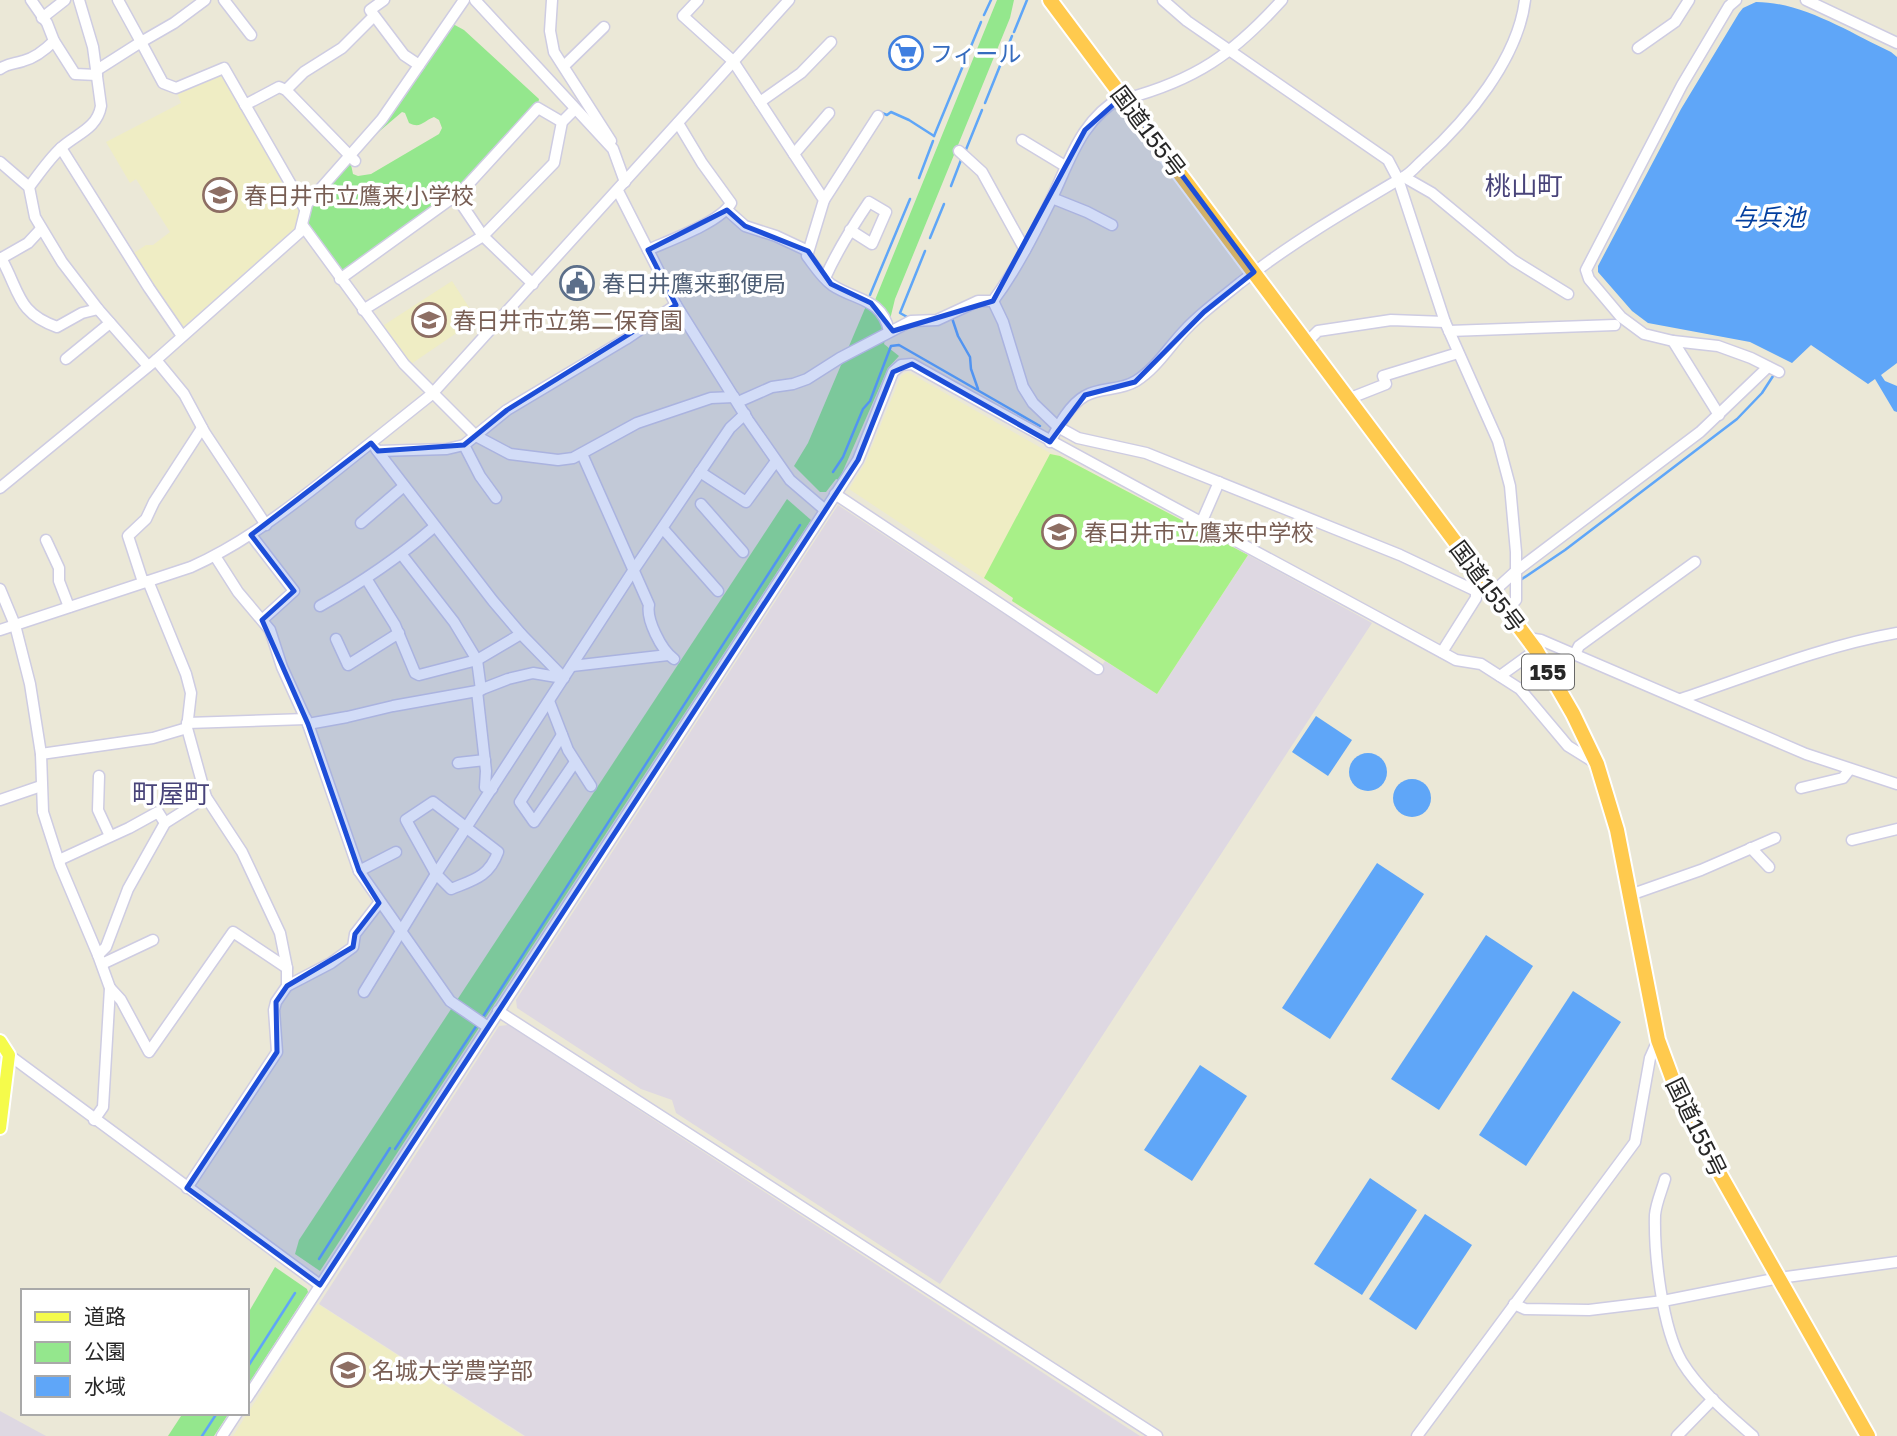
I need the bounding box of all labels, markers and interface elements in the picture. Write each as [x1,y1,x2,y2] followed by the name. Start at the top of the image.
[887,34,925,72] supermarket icon: フィール
[930,39,1022,67] place label: フィール
[1106,80,1192,182] street label: 国道155号
[1485,170,1563,201] district label: 桃山町
[201,176,239,214] school or university icon: 春日井市立鷹来小学校
[244,181,474,209] place label: 春日井市立鷹来小学校
[1733,202,1807,231] water label: 与兵池
[558,264,596,302] public building icon: 春日井鷹来郵便局
[602,269,786,297] place label: 春日井鷹来郵便局
[410,301,448,339] school or university icon: 春日井市立第二保育園
[453,306,683,334] place label: 春日井市立第二保育園
[1040,513,1078,551] school or university icon: 春日井市立鷹来中学校
[1084,518,1314,546] place label: 春日井市立鷹来中学校
[1445,535,1531,637] street label: 国道155号
[1522,654,1574,690] road number: 155
[132,778,210,809] district label: 町屋町
[1661,1073,1733,1181] street label: 国道155号
[21,1289,248,1415] legend
[84,1303,126,1329] text: 道路
[84,1338,126,1364] text: 公園
[329,1351,367,1389] school or university icon: 名城大学農学部
[372,1356,533,1384] place label: 名城大学農学部
[84,1373,126,1399] text: 水域

